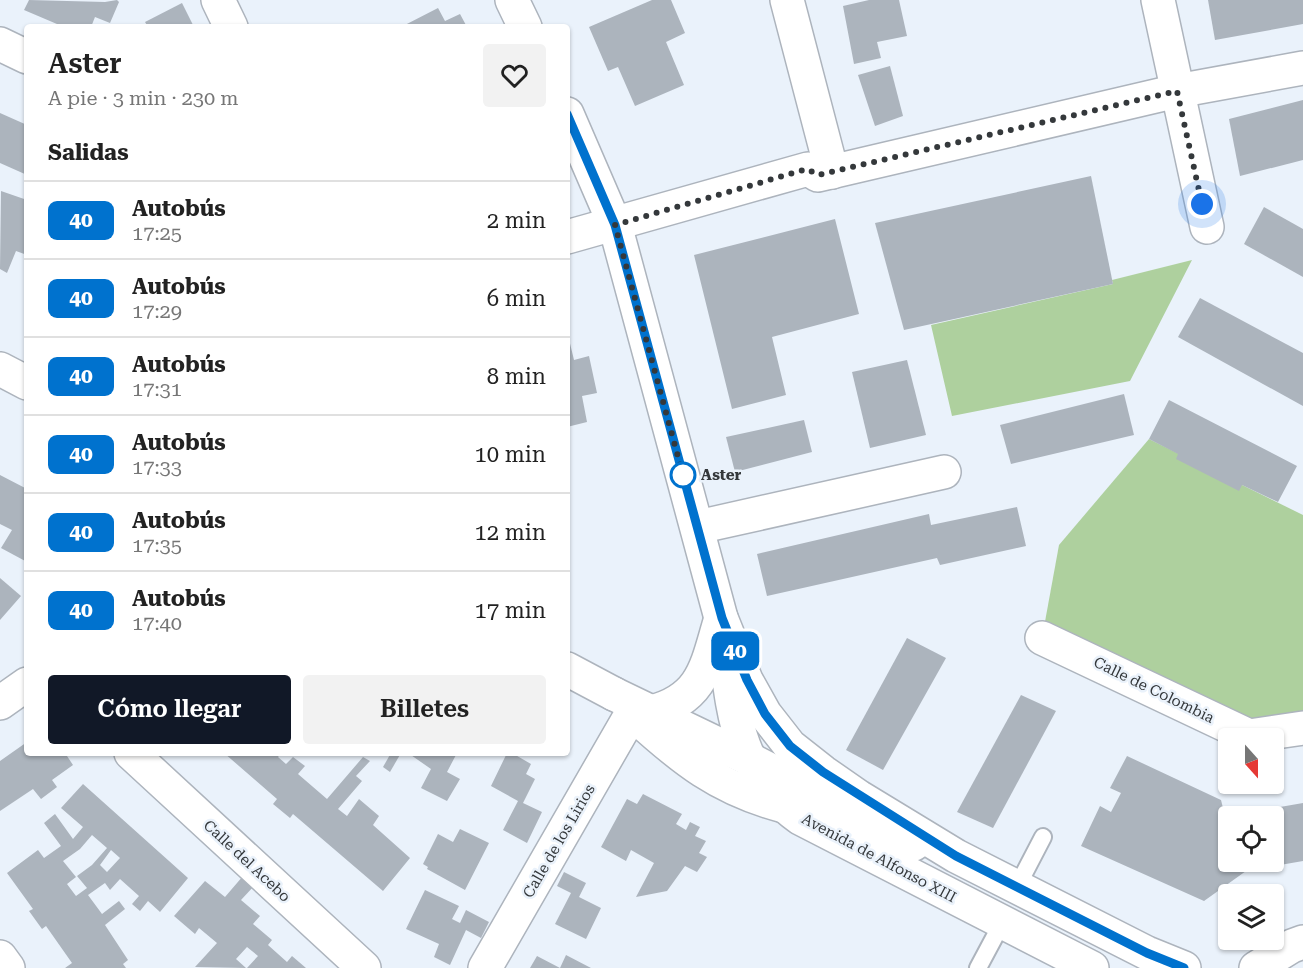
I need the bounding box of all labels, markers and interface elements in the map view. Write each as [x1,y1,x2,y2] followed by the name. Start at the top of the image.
[483,44,546,107] button: heart
[48,47,122,80] text: Aster
[48,86,239,110] text: A pie · 3 min · 230 m
[48,140,129,165] text: Salidas
[1187,189,1217,219] your location
[132,196,226,221] text: Autobús
[69,208,93,232] text: 40
[487,208,546,233] text: 2 min
[132,221,182,245] text: 17:25
[132,274,226,299] text: Autobús
[69,286,93,310] text: 40
[487,286,546,311] text: 6 min
[132,299,182,323] text: 17:29
[132,352,226,377] text: Autobús
[69,364,93,388] text: 40
[487,364,546,389] text: 8 min
[132,377,182,401] text: 17:31
[132,430,226,455] text: Autobús
[69,442,93,466] text: 40
[475,442,546,467] text: 10 min
[132,455,182,479] text: 17:33
[670,462,696,488] marker: Aster
[701,466,742,484] place label: Aster
[132,508,226,533] text: Autobús
[69,520,93,544] text: 40
[475,520,546,545] text: 12 min
[132,533,182,557] text: 17:35
[132,586,226,611] text: Autobús
[69,598,93,622] text: 40
[475,598,546,623] text: 17 min
[132,611,182,635] text: 17:40
[708,632,762,670] line badge: 40
[723,639,747,663] text: 40
[1091,653,1217,727] street label: Calle de Colombia
[48,675,291,744] button: Cómo llegar
[303,675,546,744] button: Billetes
[1218,728,1284,794] north arrow
[1218,728,1284,950] map controls
[519,781,599,901] street label: Calle de los Lirios
[1218,806,1284,872] button: locate
[799,810,959,906] street label: Avenida de Alfonso XIII
[200,816,294,906] street label: Calle del Acebo
[1218,884,1284,950] button: layers

